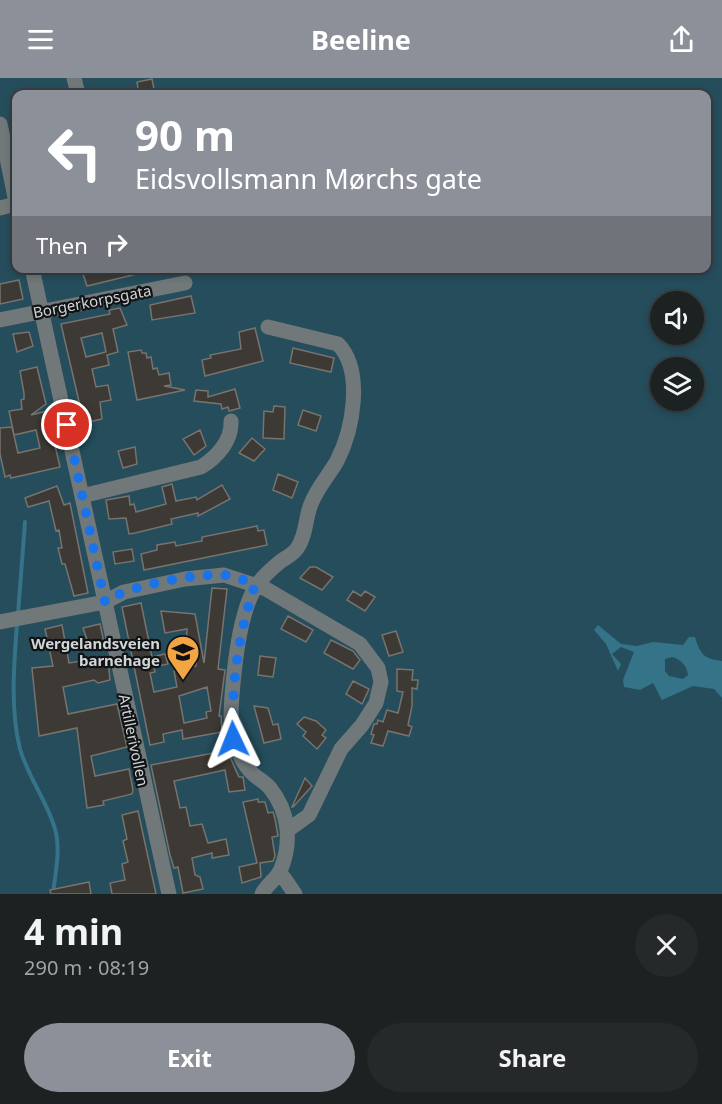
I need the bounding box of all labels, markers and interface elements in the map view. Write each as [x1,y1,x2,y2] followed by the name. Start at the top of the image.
[311,21,411,58] text: Beeline
[24,23,57,56] icon: menu
[665,23,698,56] icon: share
[135,106,235,163] text: 90 m
[36,114,114,192] icon: left
[135,160,482,197] text: Eidsvollsmann Mørchs gate
[100,228,133,261] icon: right
[36,230,88,260] text: Then
[31,280,153,322] street label: Borgerkorpsgata
[650,291,704,411] map controls
[650,291,704,345] button: sound
[650,357,704,411] button: layers
[41,399,92,450] pin
[50,408,83,441] icon: arrive
[31,633,160,670] place label: Wergelandsveien barnehage
[165,634,201,681] school or university icon: Wergelandsveien barnehage
[114,692,154,788] street label: Artillerivollen
[201,707,265,771] position arrow
[24,907,123,956] text: 4 min
[635,914,698,977] button: close
[24,954,149,981] text: 290 m · 08:19
[24,1023,355,1092] button: Exit
[367,1023,698,1092] button: Share

